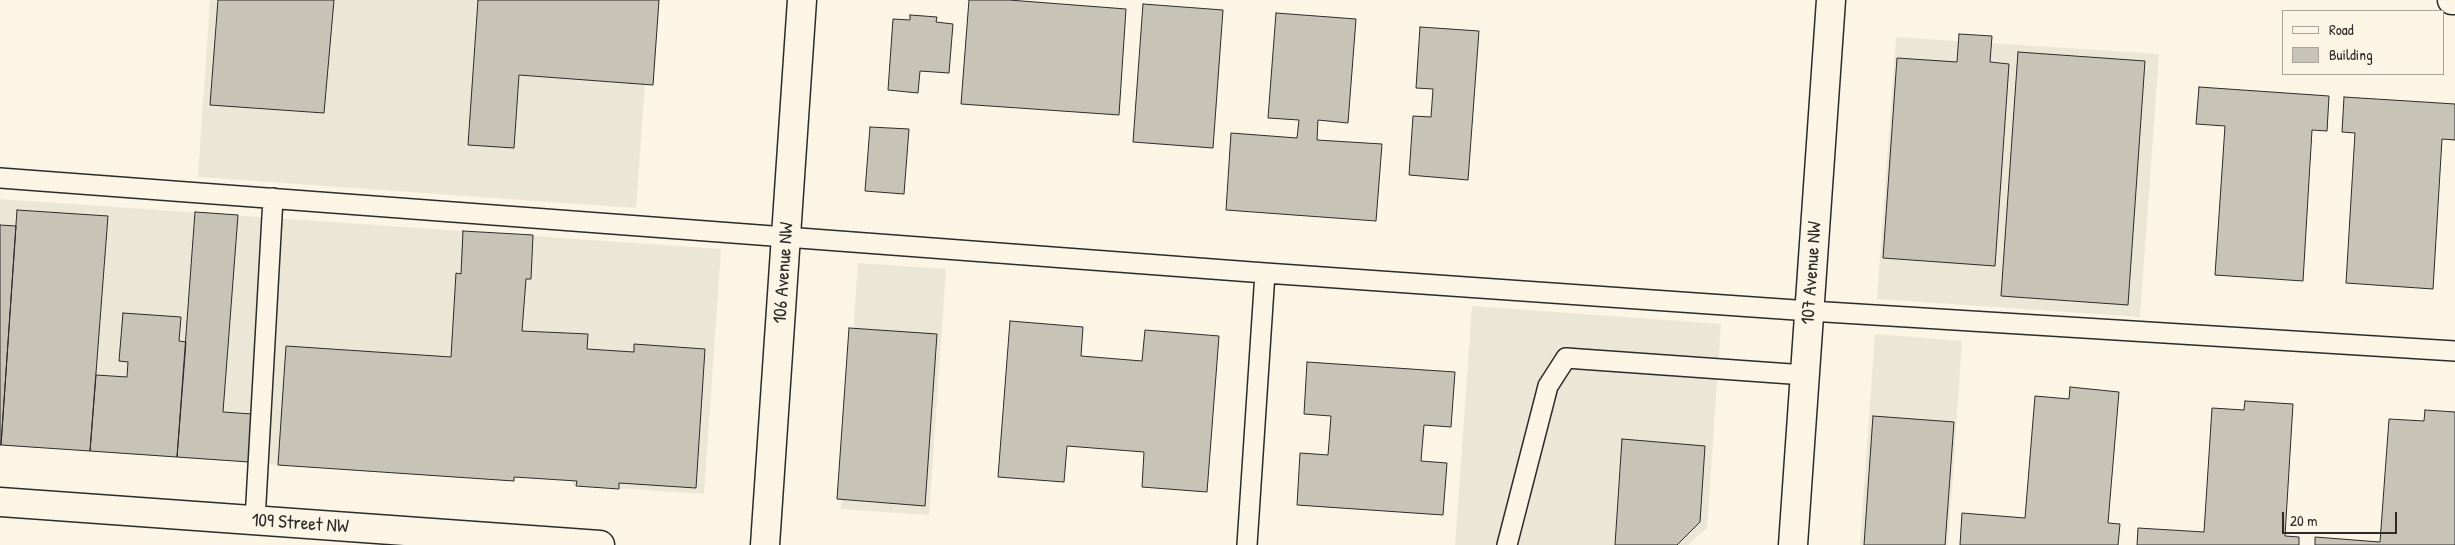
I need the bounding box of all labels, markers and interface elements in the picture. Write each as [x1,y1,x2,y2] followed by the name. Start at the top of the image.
[2282,10,2445,75] legend
[2329,19,2354,40] text: Road
[2329,44,2373,65] text: Building
[769,221,799,325] street label: 106 Avenue NW
[1797,221,1827,325] street label: 107 Avenue NW
[2285,502,2400,534] scale bar
[251,509,349,539] street label: 109 Street NW
[2290,510,2317,531] text: 20 m

